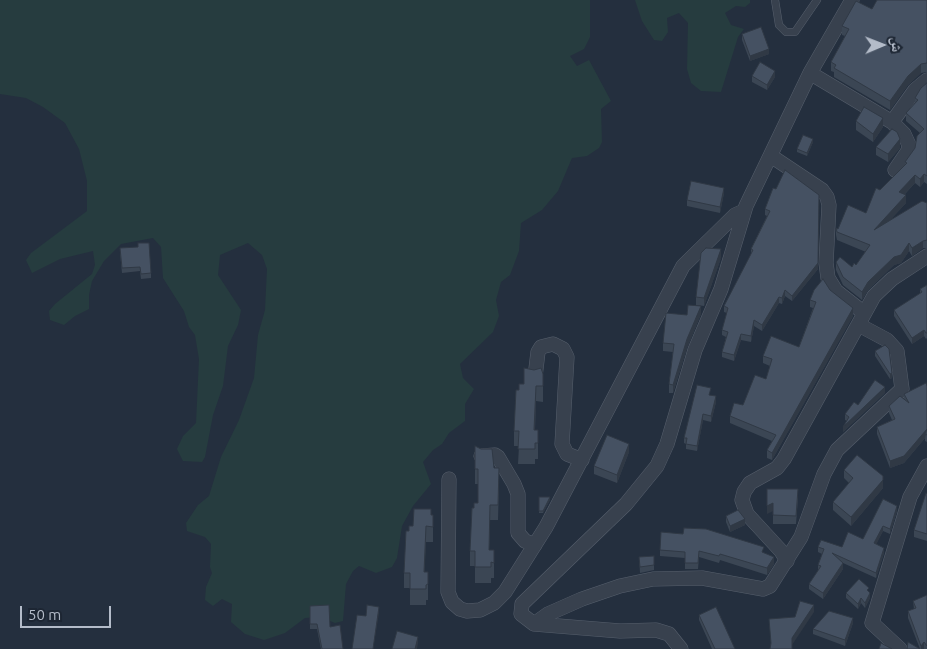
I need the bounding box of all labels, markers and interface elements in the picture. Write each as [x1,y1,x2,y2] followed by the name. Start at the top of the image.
[857,20,907,70] north arrow
[889,37,905,52] text: ش
[22,596,114,628] scale bar
[28,606,61,623] text: 50 m

